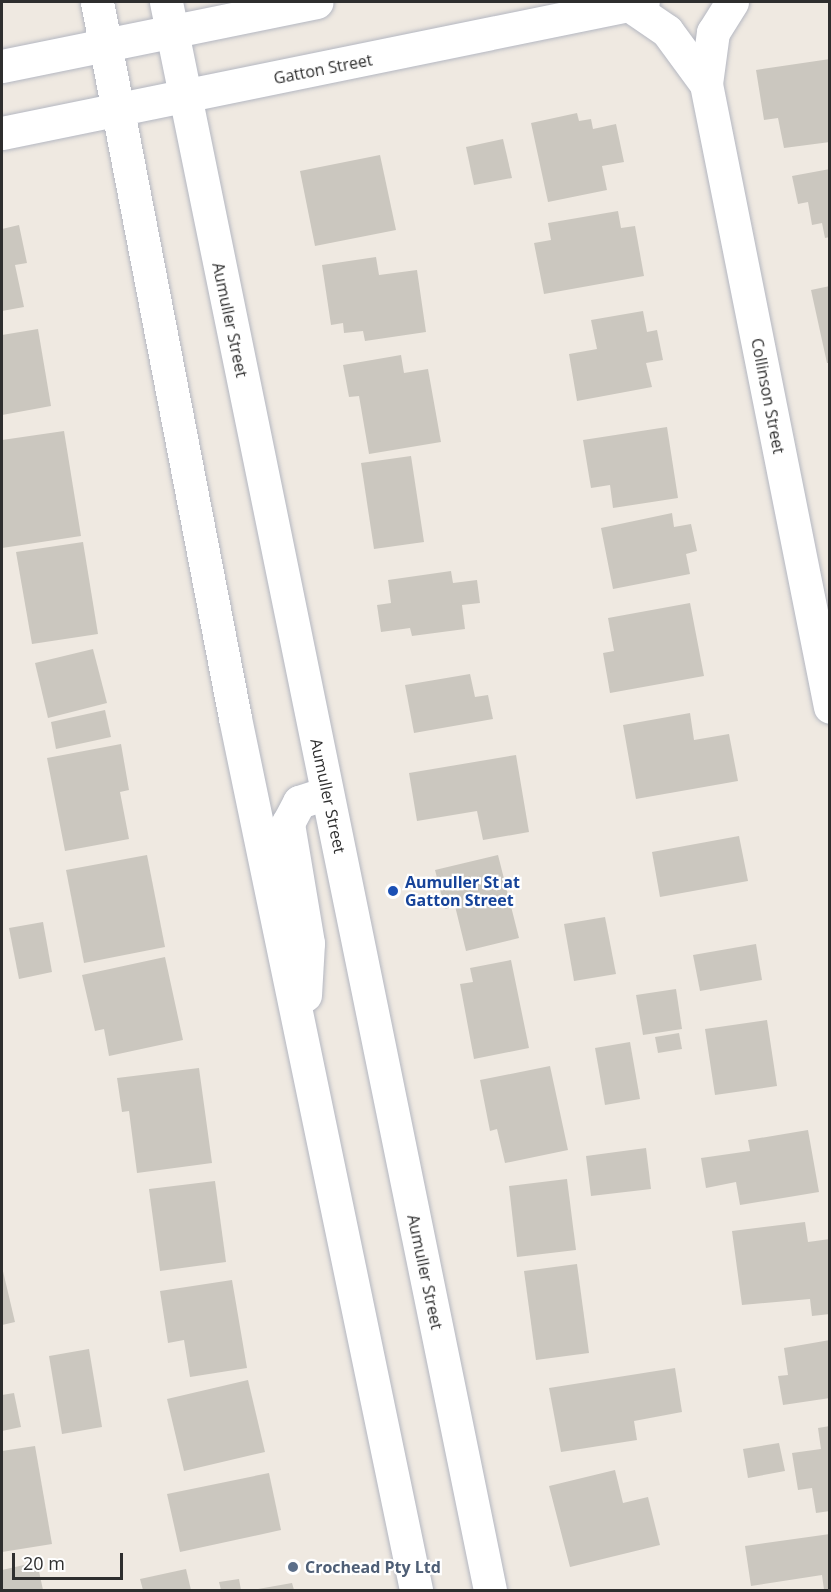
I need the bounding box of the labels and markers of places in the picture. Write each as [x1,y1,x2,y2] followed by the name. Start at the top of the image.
[405,872,520,910] place label: Aumuller St at Gatton Street
[386,884,400,898] marker: Aumuller St at Gatton Street
[305,1557,441,1577] place label: Crochead Pty Ltd
[286,1560,300,1574] marker: Crochead Pty Ltd

